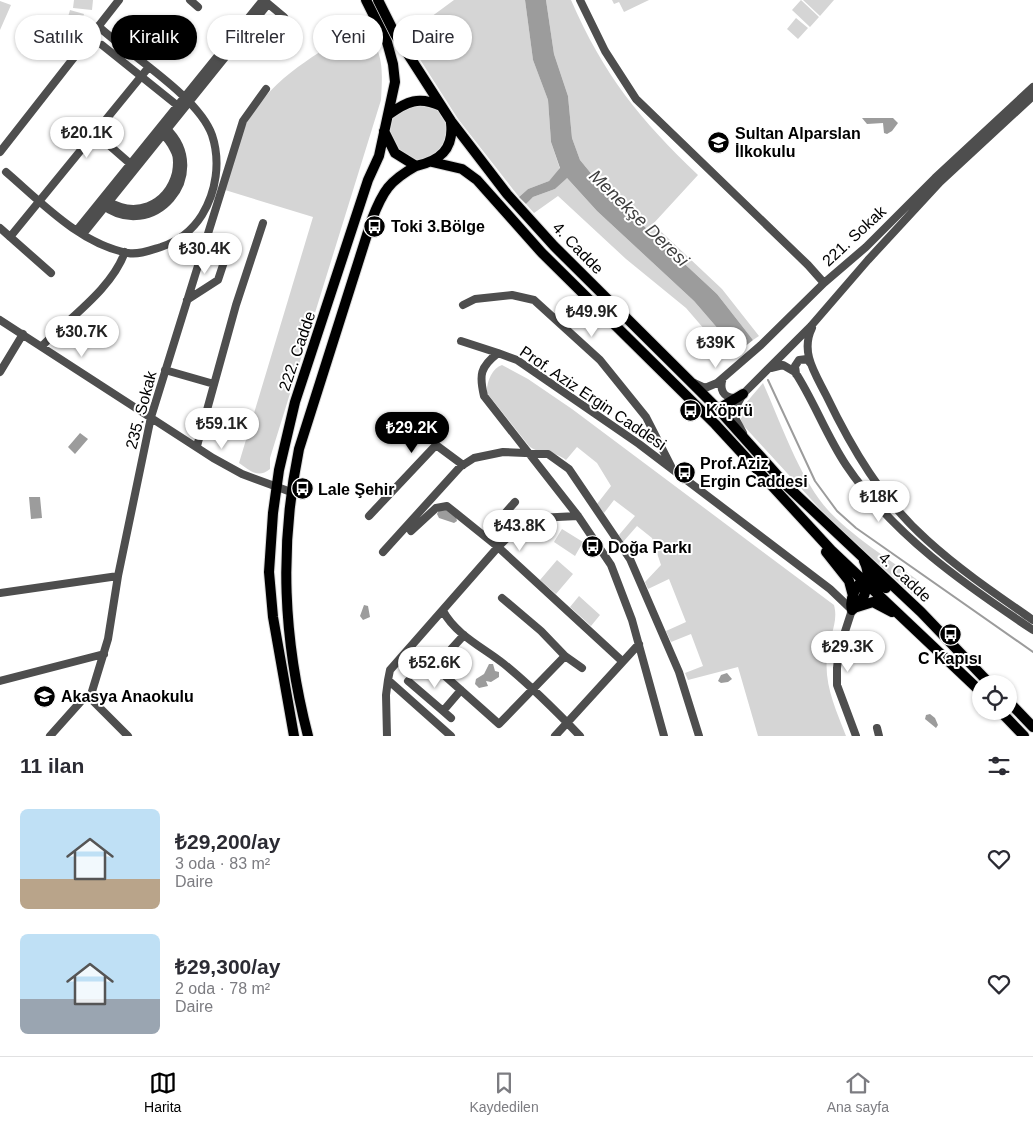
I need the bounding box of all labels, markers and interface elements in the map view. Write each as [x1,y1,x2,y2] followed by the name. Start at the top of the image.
[15,15,101,60] chip: Satılık
[111,15,197,60] chip: Kiralık
[207,15,303,60] chip: Filtreler
[313,15,383,60] chip: Yeni
[393,15,472,60] chip: Daire
[46,116,128,159] pin: ₺20.1K
[61,124,113,141] text: ₺20.1K
[735,125,861,160] place label: Sultan Alparslan İlkokulu
[707,130,731,154] school or university icon: Sultan Alparslan İlkokulu
[585,166,693,271] water label: Menekşe Deresi
[819,202,890,270] street label: 221. Sokak
[363,214,387,238] bus stop icon: Toki 3.Bölge
[391,218,485,235] place label: Toki 3.Bölge
[549,219,607,277] street label: 4. Cadde
[164,232,246,275] pin: ₺30.4K
[179,240,231,257] text: ₺30.4K
[551,296,633,338] pin: ₺49.9K
[566,303,618,320] text: ₺49.9K
[275,309,319,393] street label: 222. Cadde
[41,316,123,358] pin: ₺30.7K
[56,323,108,340] text: ₺30.7K
[686,326,746,369] pin: ₺39K
[697,334,735,351] text: ₺39K
[517,343,669,453] street label: Prof. Aziz Ergin Caddesi
[122,368,160,451] street label: 235. Sokak
[678,398,702,422] bus stop icon: Köprü
[706,402,753,419] place label: Köprü
[181,408,263,450] pin: ₺59.1K
[371,412,453,454] pin: ₺29.2K
[196,415,248,432] text: ₺59.1K
[386,419,438,436] text: ₺29.2K
[700,455,808,490] place label: Prof.Aziz Ergin Caddesi
[672,460,696,484] bus stop icon: Prof.Aziz Ergin Caddesi
[290,477,314,501] bus stop icon: Lale Şehir
[849,480,909,523] pin: ₺18K
[318,481,394,498] place label: Lale Şehir
[860,488,898,505] text: ₺18K
[479,510,561,552] pin: ₺43.8K
[494,517,546,534] text: ₺43.8K
[580,535,604,559] bus stop icon: Doğa Parkı
[608,539,692,556] place label: Doğa Parkı
[875,549,935,605] street label: 4. Cadde
[938,622,962,646] bus stop icon: C Kapısı
[807,630,889,673] pin: ₺29.3K
[822,638,874,655] text: ₺29.3K
[394,646,476,689] pin: ₺52.6K
[918,650,982,667] place label: C Kapısı
[409,654,461,671] text: ₺52.6K
[972,675,1017,720] map controls
[972,675,1017,720] button: locate
[33,684,57,708] school or university icon: Akasya Anaokulu
[61,688,194,705] place label: Akasya Anaokulu
[985,752,1013,780] icon: filters
[20,754,84,777] text: 11 ilan
[60,829,120,889] icon: home
[175,830,280,853] text: ₺29,200/ay
[985,845,1013,873] icon: heart
[175,855,270,872] text: 3 oda · 83 m²
[175,873,213,890] text: Daire
[60,954,120,1014] icon: home
[175,955,280,978] text: ₺29,300/ay
[985,970,1013,998] icon: heart
[175,980,270,997] text: 2 oda · 78 m²
[175,998,213,1015] text: Daire
[144,1069,181,1115] tab: Harita
[469,1069,539,1115] tab: Kaydedilen
[827,1069,889,1115] tab: Ana sayfa

